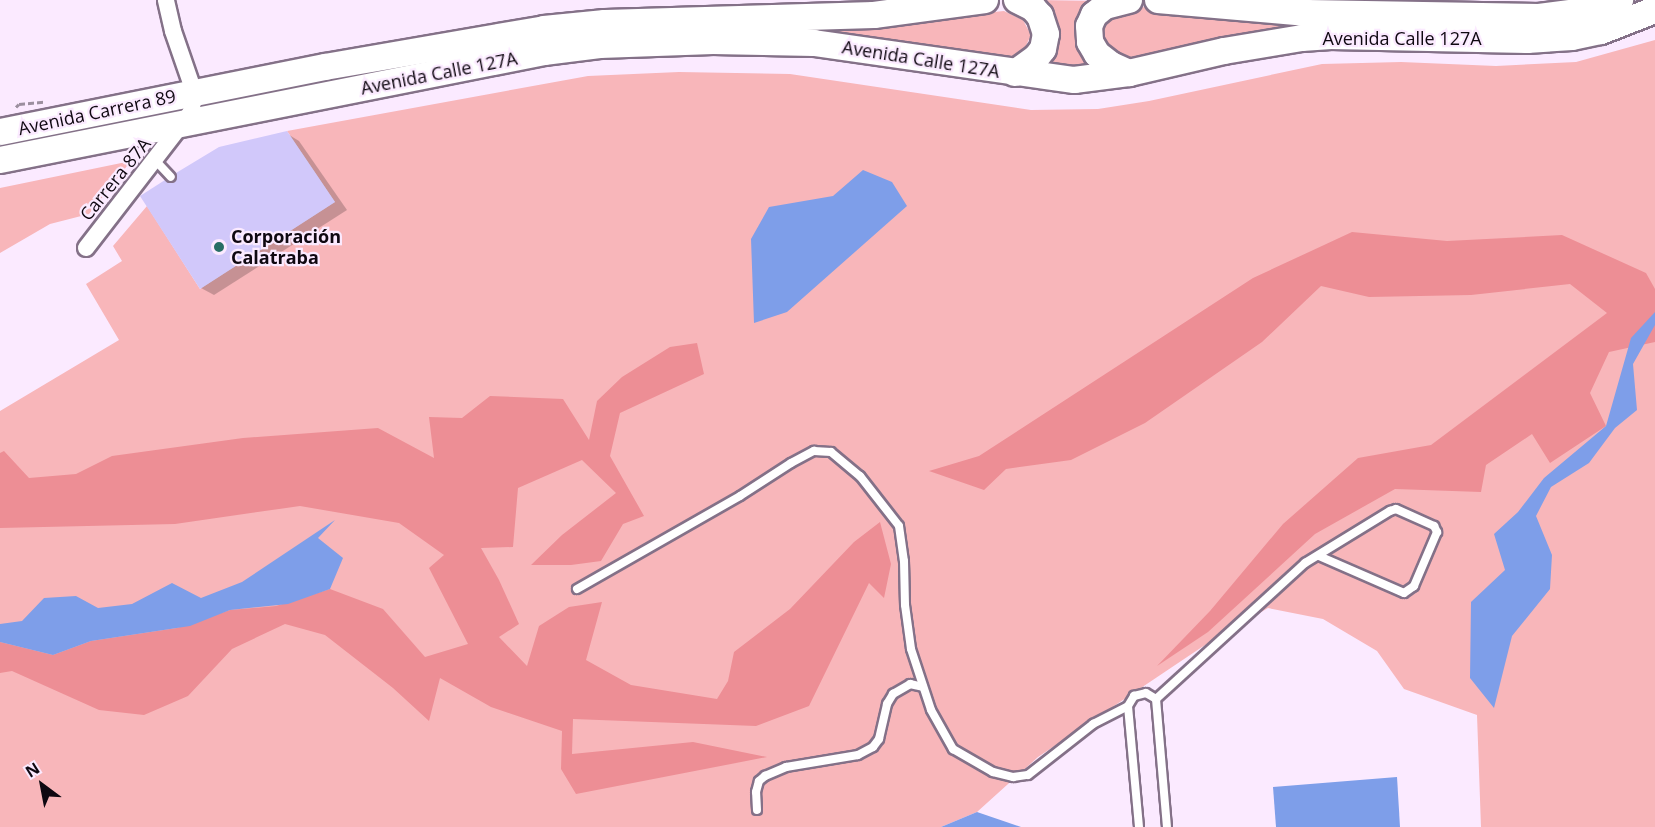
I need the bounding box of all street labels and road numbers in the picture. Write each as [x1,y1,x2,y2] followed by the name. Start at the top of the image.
[1322,27,1482,49] street label: Avenida Calle 127A
[841,36,1001,82] street label: Avenida Calle 127A
[359,47,519,99] street label: Avenida Calle 127A
[16,85,178,139] street label: Avenida Carrera 89
[75,133,155,225] street label: Carrera 87A

